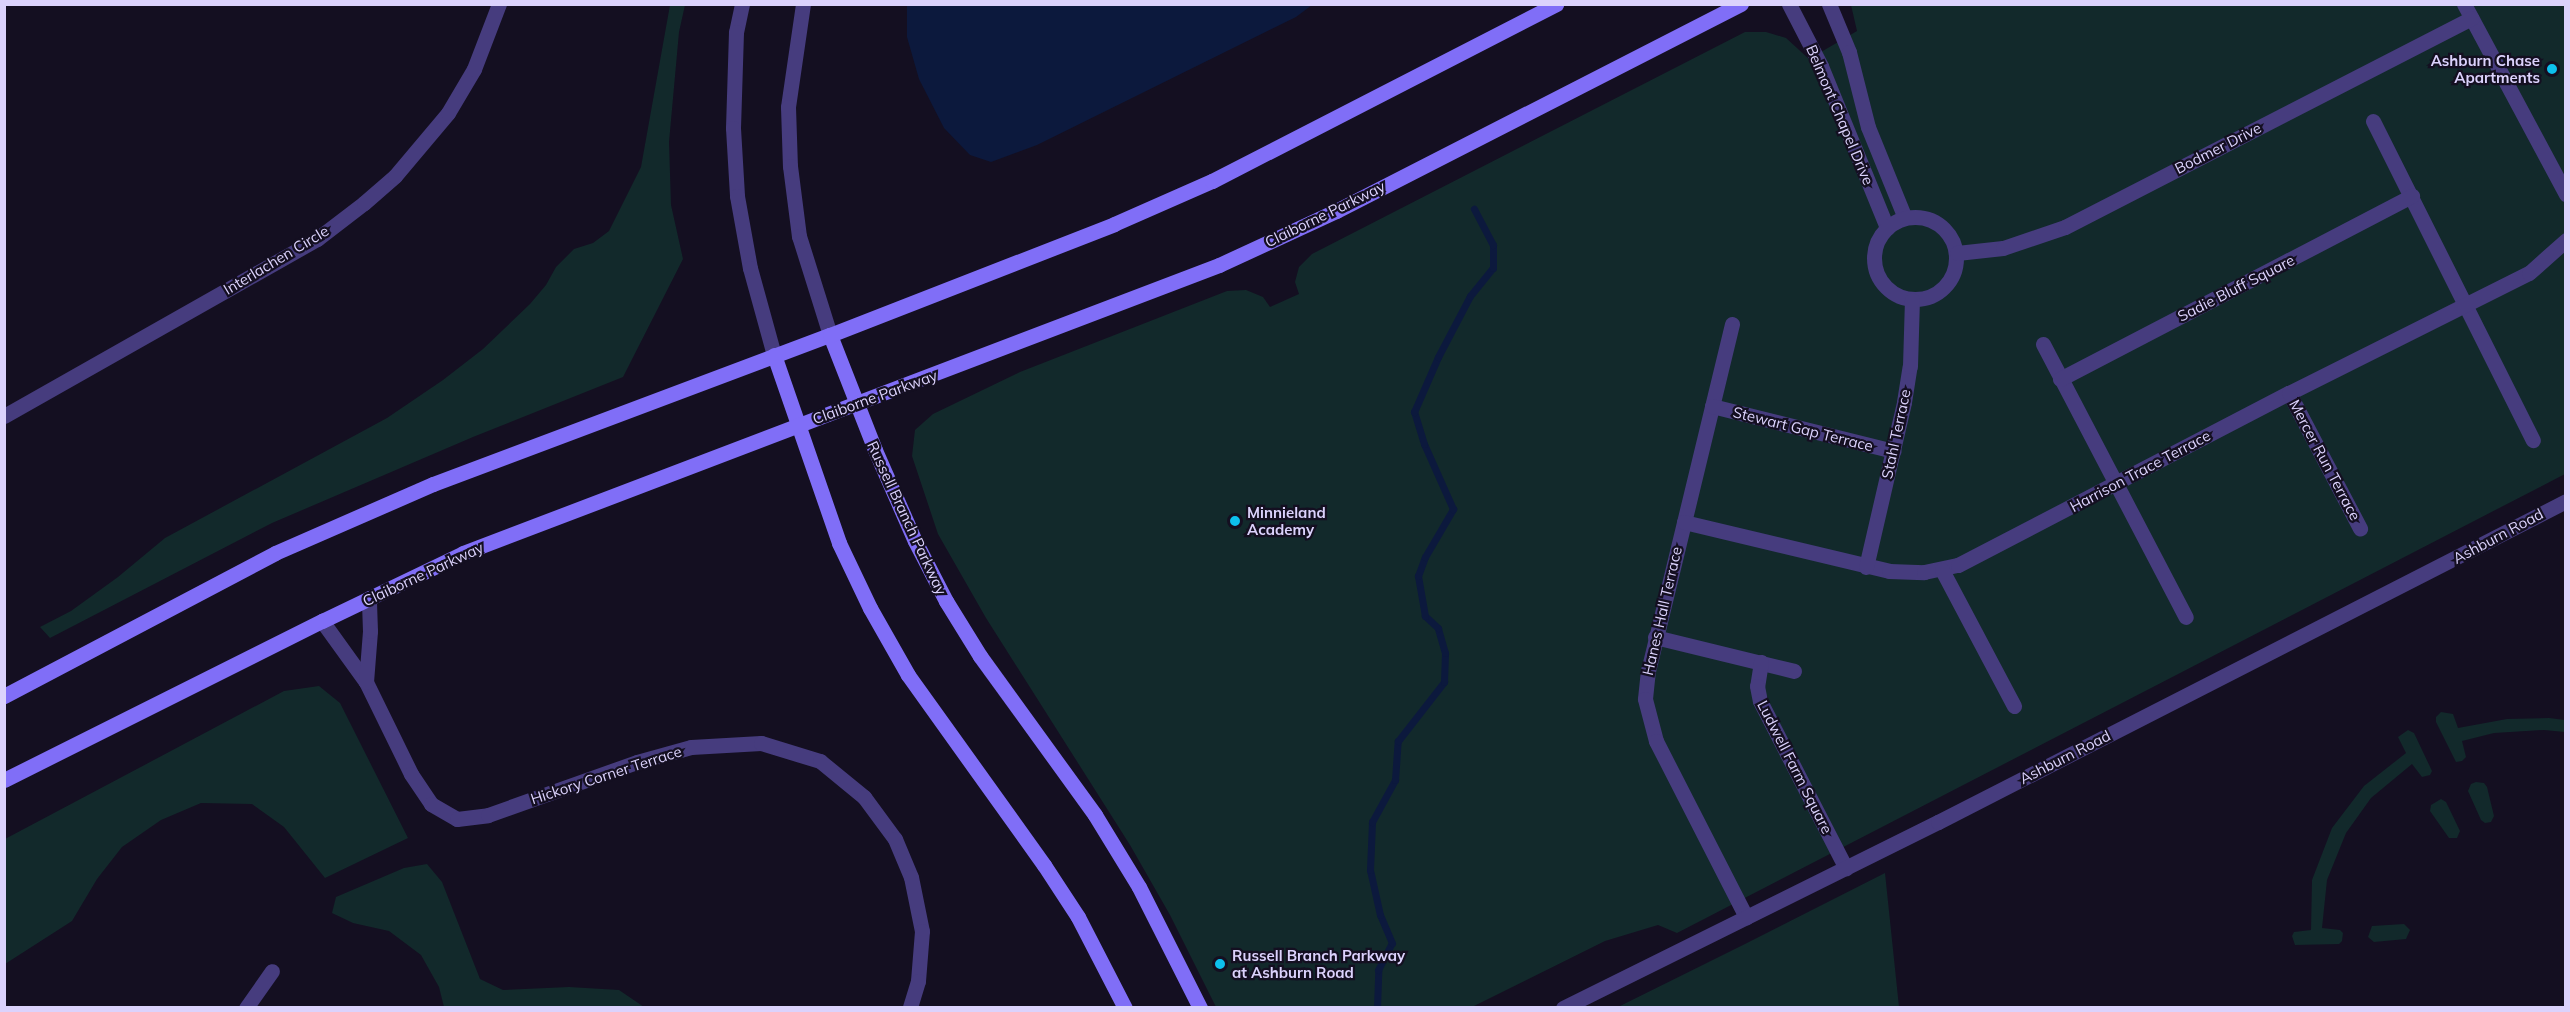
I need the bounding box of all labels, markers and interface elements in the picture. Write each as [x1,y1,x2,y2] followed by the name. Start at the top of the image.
[1802,42,1878,188] street label: Belmont Chapel Drive
[2431,51,2540,86] place label: Ashburn Chase Apartments
[2545,62,2559,76] marker: Ashburn Chase Apartments
[2172,118,2264,178] street label: Bodmer Drive
[1262,177,1388,251] street label: Claiborne Parkway
[220,222,332,298] street label: Interlachen Circle
[2175,251,2297,325] street label: Sadie Bluff Square
[810,366,940,428] street label: Claiborne Parkway
[1878,388,1914,480] street label: Stahl Terrace
[2286,397,2364,523] street label: Mercer Run Terrace
[1731,403,1875,455] street label: Stewart Gap Terrace
[2067,426,2213,516] street label: Harrison Trace Terrace
[863,438,951,598] street label: Russell Branch Parkway
[1247,503,1326,538] place label: Minnieland Academy
[2450,505,2546,567] street label: Ashburn Road
[1228,514,1242,528] marker: Minnieland Academy
[360,538,486,610] street label: Claiborne Parkway
[1638,545,1686,677] street label: Hanes Hall Terrace
[1754,697,1836,837] street label: Ludwell Farm Square
[2016,726,2114,788] street label: Ashburn Road
[528,742,684,808] street label: Hickory Corner Terrace
[1232,946,1405,981] place label: Russell Branch Parkway at Ashburn Road
[1213,957,1227,971] marker: Russell Branch Parkway at Ashburn Road

